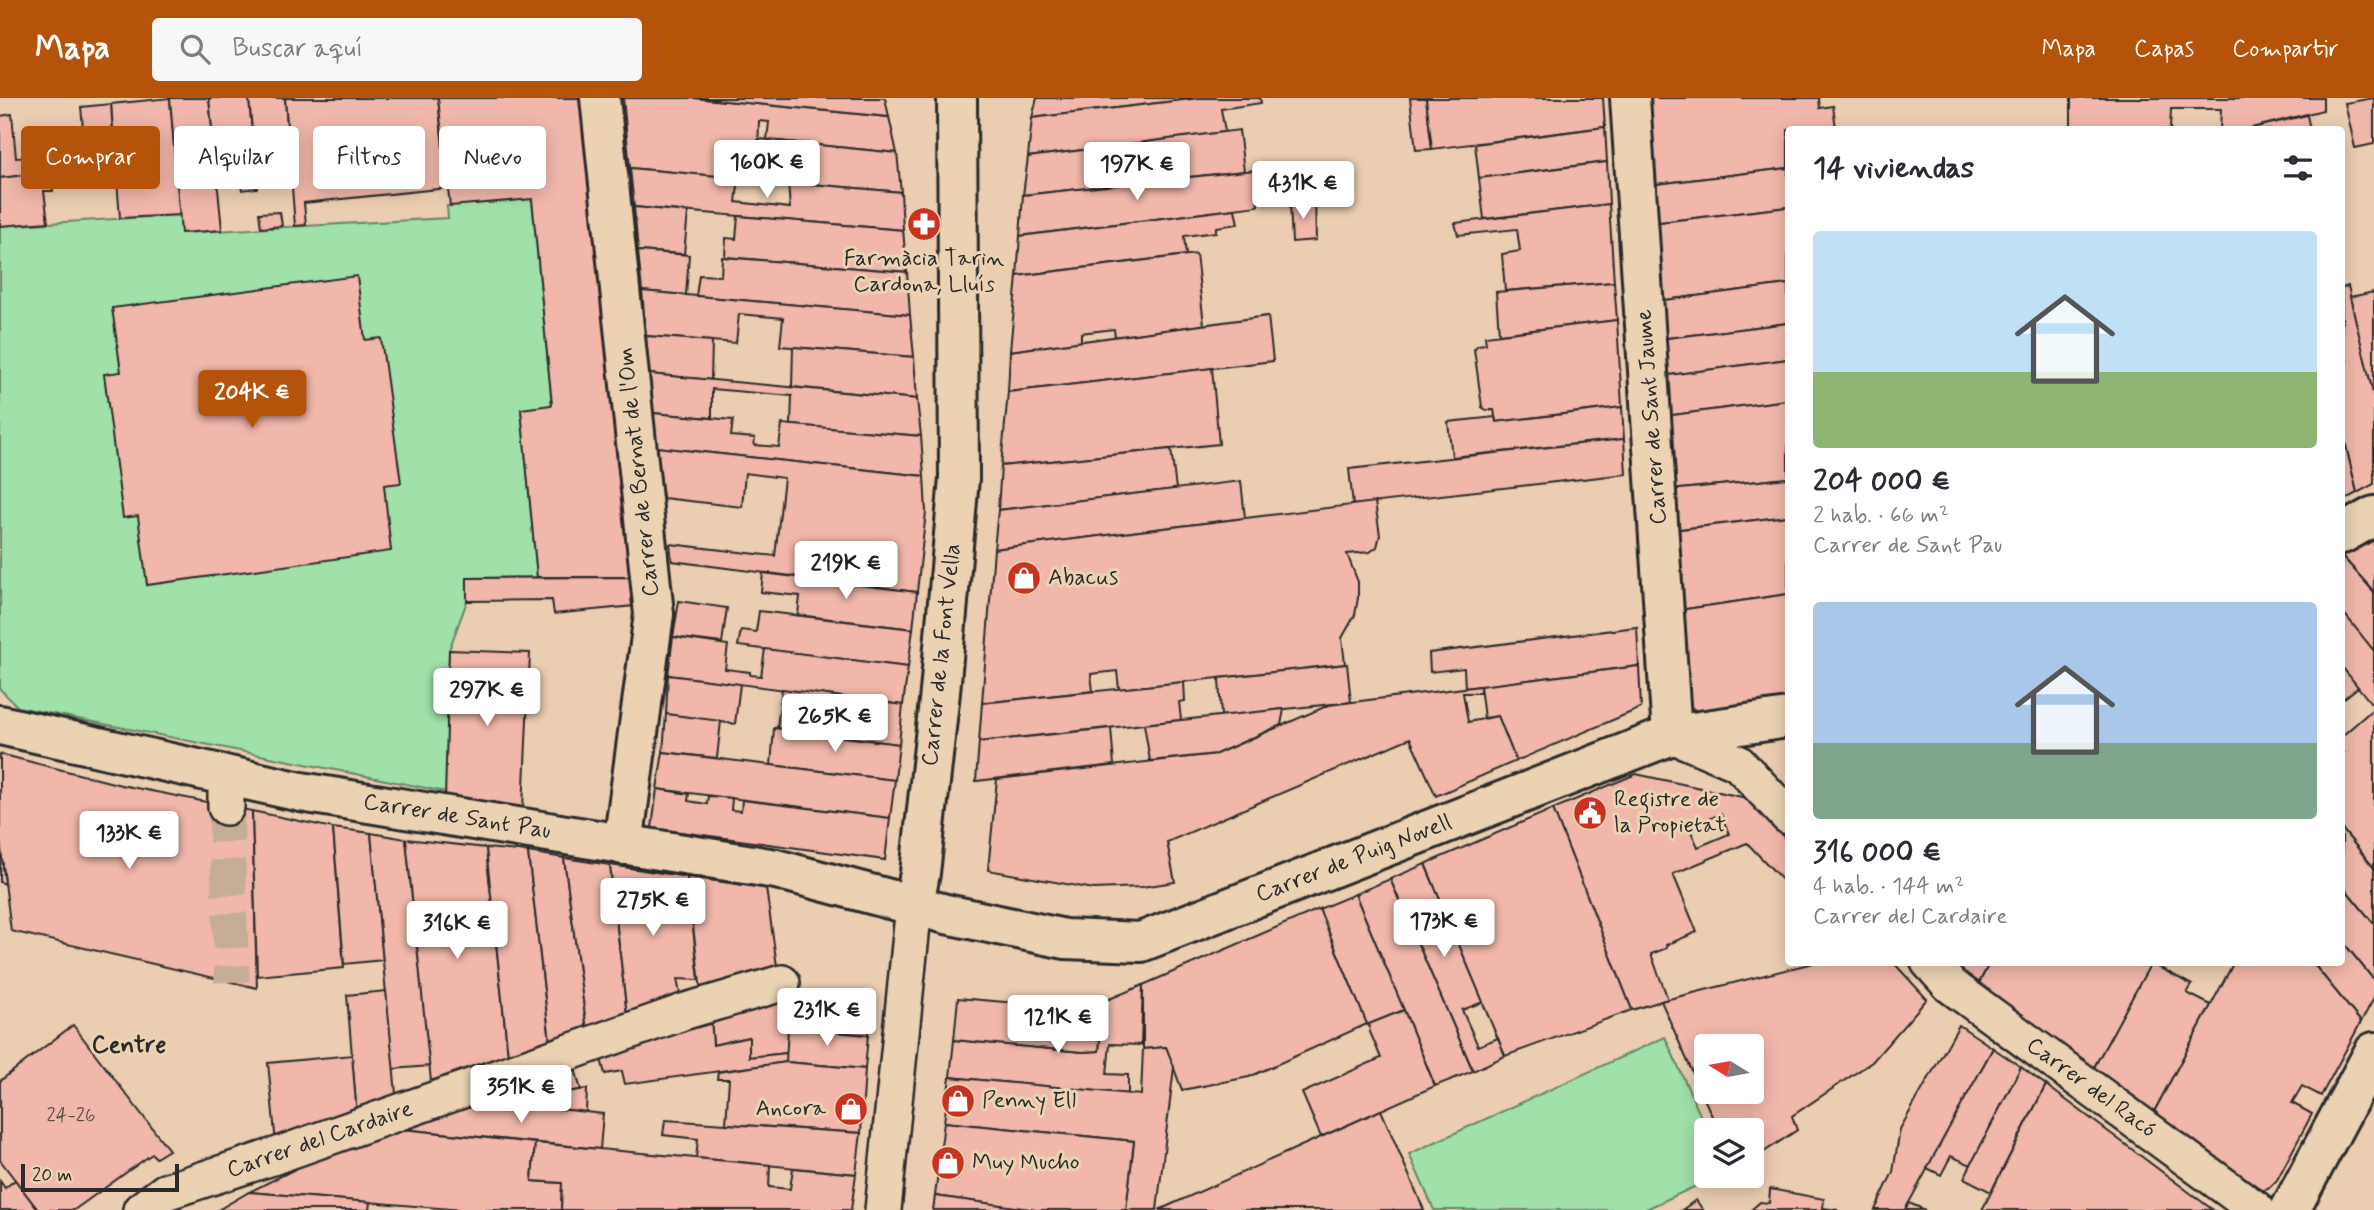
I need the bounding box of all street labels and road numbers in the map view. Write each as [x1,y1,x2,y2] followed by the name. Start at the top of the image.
[1629,308,1674,526] street label: Carrer de Sant Jaume
[611,346,667,598] street label: Carrer de Bernat de l'Om
[915,542,969,768] street label: Carrer de la Font Vella
[361,787,553,847] street label: Carrer de Sant Pau
[1252,808,1456,910] street label: Carrer de Puig Novell
[2020,1031,2162,1145] street label: Carrer del Racó
[223,1094,417,1186] street label: Carrer del Cardaire

